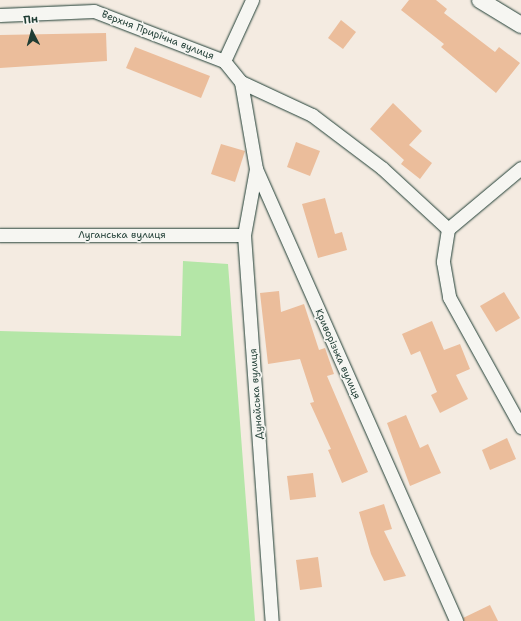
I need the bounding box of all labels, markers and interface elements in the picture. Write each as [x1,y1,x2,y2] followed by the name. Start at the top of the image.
[100,8,216,62] street label: Верхня Прирічна вулиця
[23,11,39,28] text: Пн
[12,12,52,52] north arrow
[78,229,166,241] street label: Луганська вулиця
[313,307,363,401] street label: Криворізька вулиця
[247,348,265,440] street label: Дунайська вулиця

